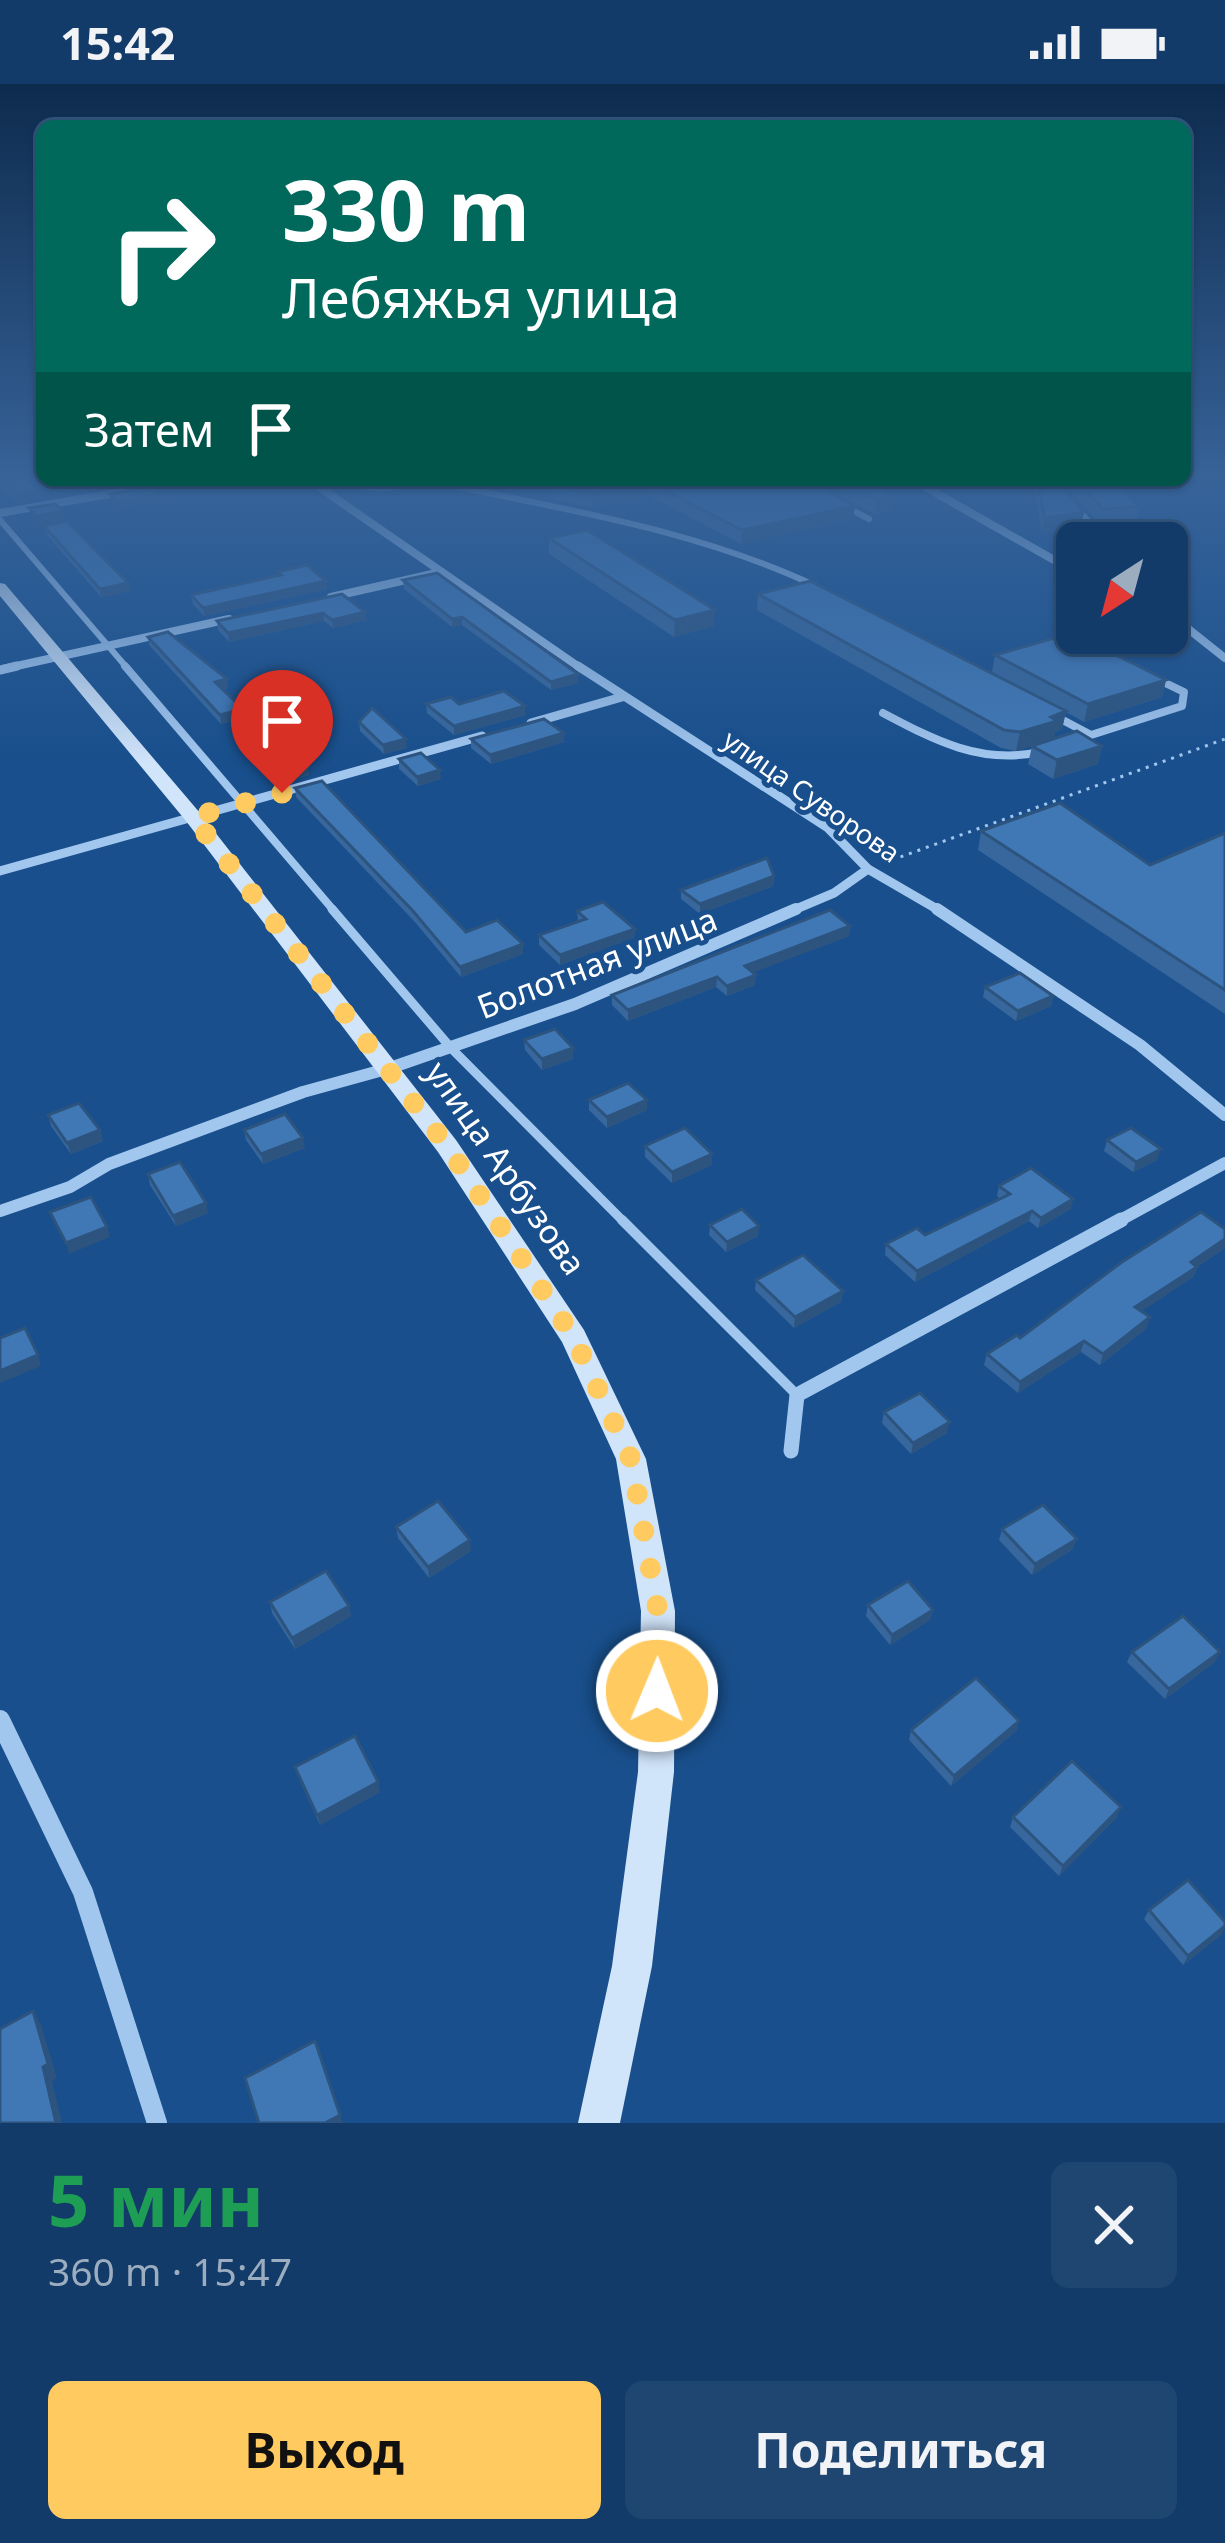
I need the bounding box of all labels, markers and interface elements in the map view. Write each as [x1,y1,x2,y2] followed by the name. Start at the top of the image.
[60,12,176,73] text: 15:42
[282,151,530,266] text: 330 m
[84,168,240,324] icon: right
[282,260,680,334] text: Лебяжья улица
[238,396,304,462] icon: arrive
[84,399,214,460] text: Затем
[1056,522,1188,654] north arrow
[1056,522,1188,654] map controls
[231,670,333,793] pin
[249,688,315,754] icon: arrive
[716,721,908,871] street label: улица Суворова
[470,896,723,1029] street label: Болотная улица
[416,1052,597,1284] street label: улица Арбузова
[594,1628,720,1754] position arrow
[48,2150,264,2248] text: 5 мин
[1051,2162,1177,2288] button: close
[48,2244,292,2297] text: 360 m · 15:47
[48,2381,601,2519] button: Выход
[625,2381,1177,2519] button: Поделиться

